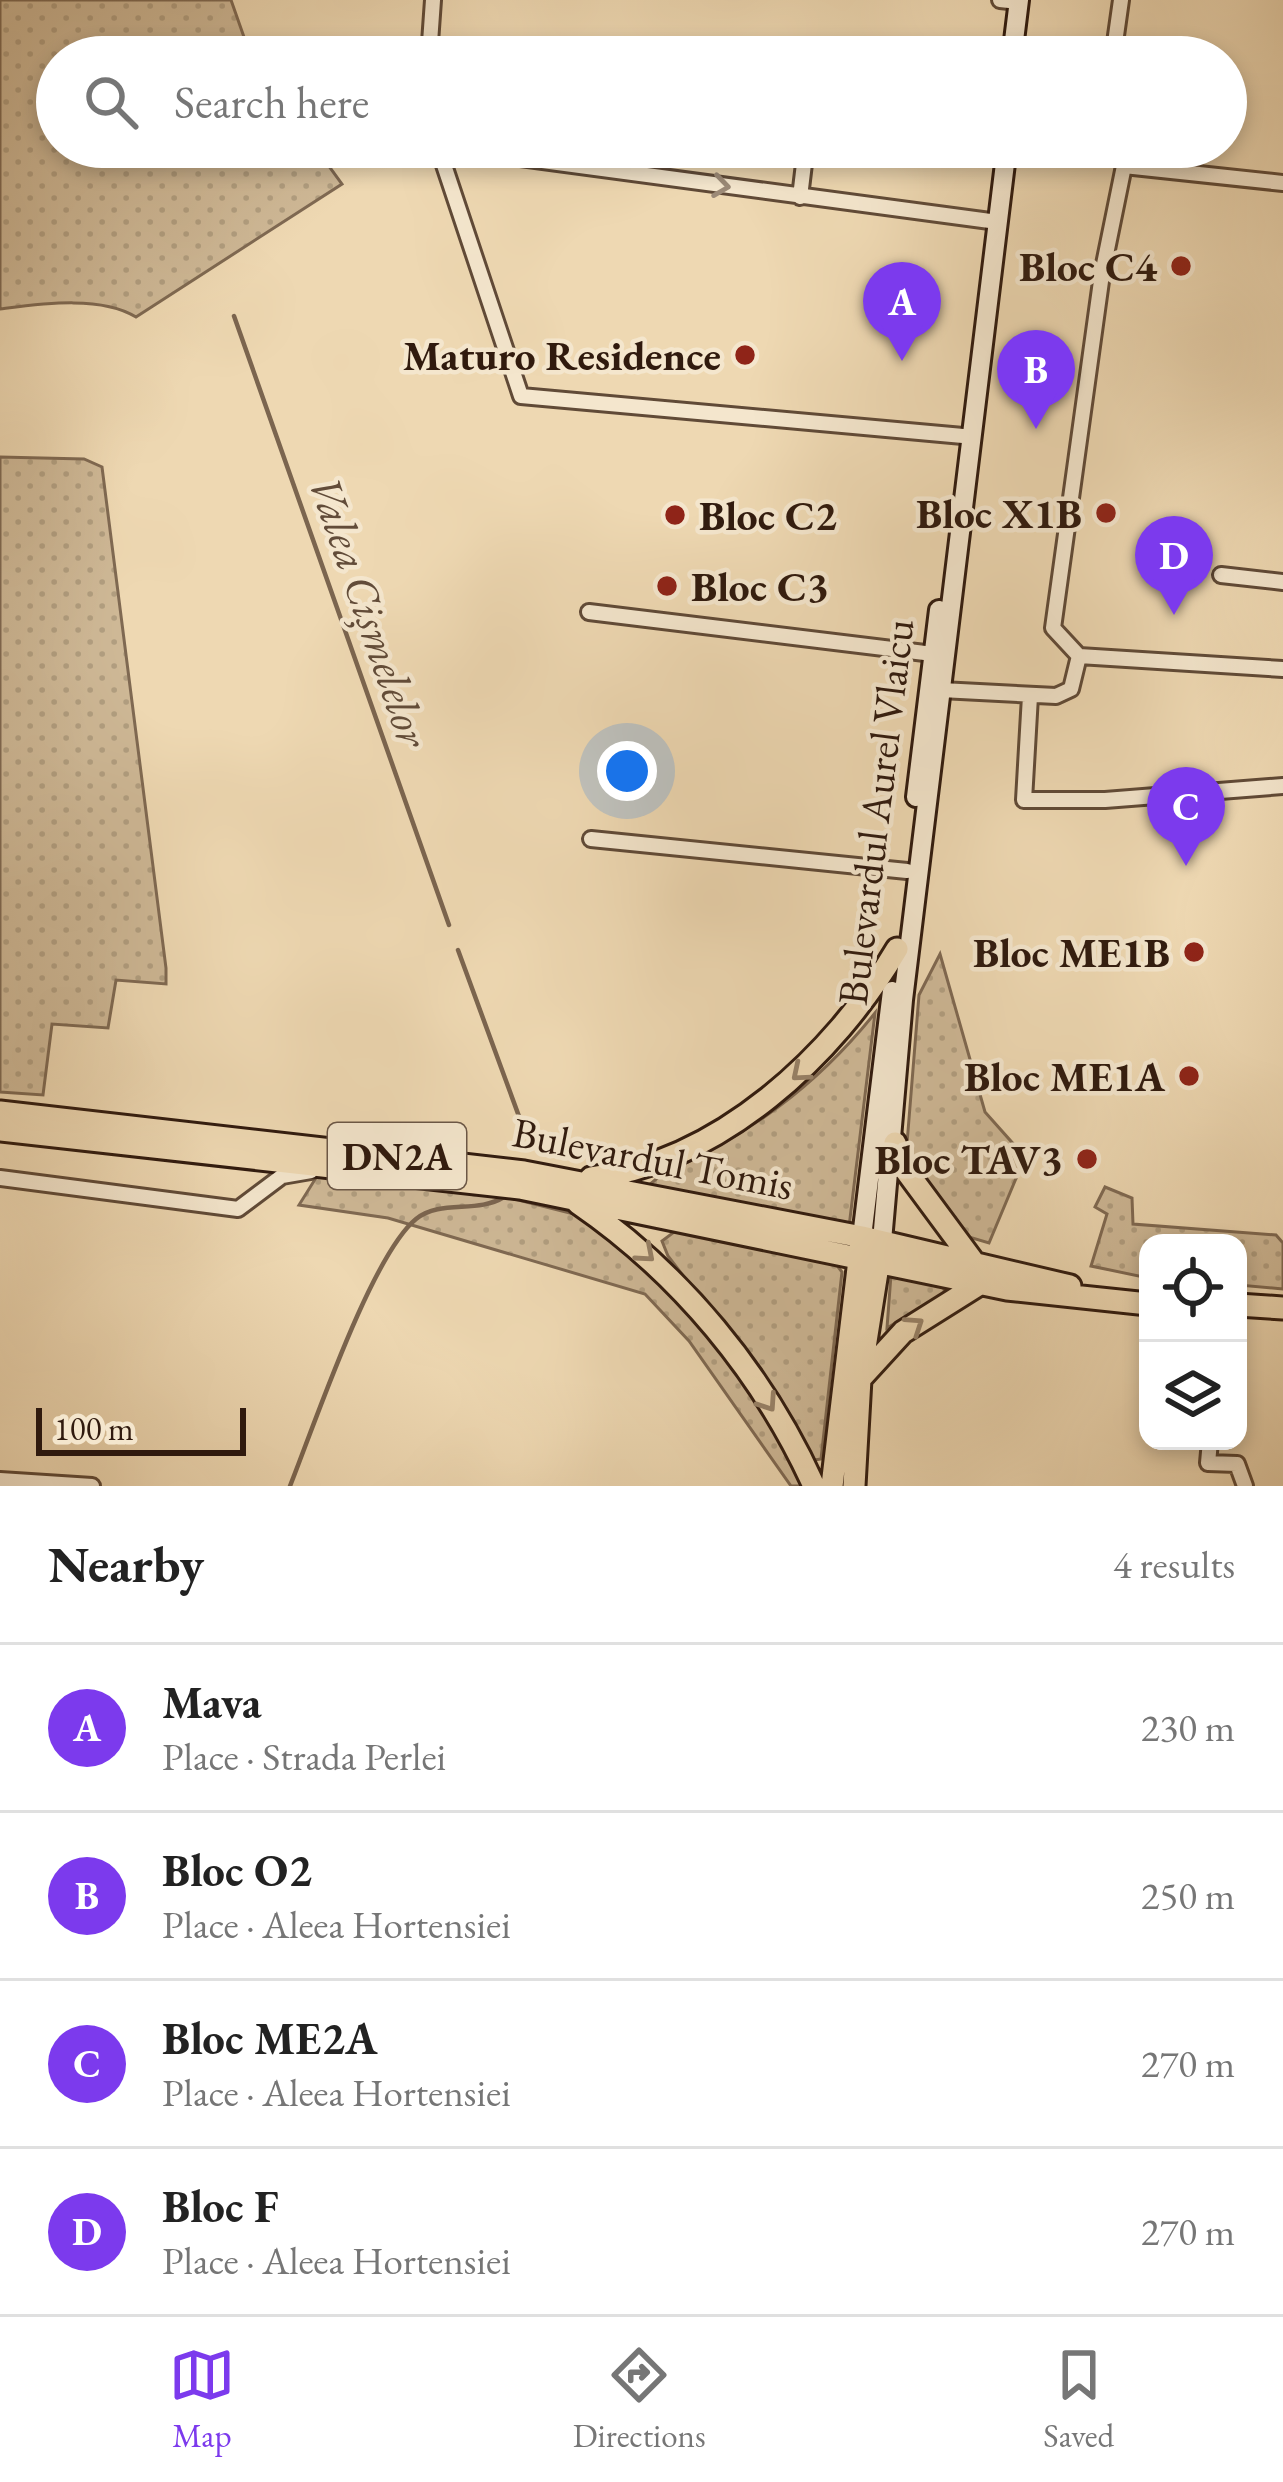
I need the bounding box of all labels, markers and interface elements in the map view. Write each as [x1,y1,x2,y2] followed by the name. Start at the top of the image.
[36,36,1247,168] search box
[78,69,144,135] icon: search
[174,73,369,131] text: Search here
[711,172,731,198] one-way arrow
[1019,239,1158,294] place label: Bloc C4
[1168,253,1194,279] marker: Bloc C4
[863,262,941,361] pin: A
[403,328,721,383] place label: Maturo Residence
[997,330,1075,429] pin: B
[732,342,758,368] marker: Maturo Residence
[297,468,444,756] water label: Valea Cișmelelor
[916,486,1082,541] place label: Bloc X1B
[699,488,837,543] place label: Bloc C2
[1093,500,1119,526] marker: Bloc X1B
[662,502,688,528] marker: Bloc C2
[1135,516,1213,615] pin: D
[691,559,829,614] place label: Bloc C3
[654,573,680,599] marker: Bloc C3
[825,616,926,1008] street label: Bulevardul Aurel Vlaicu
[597,741,657,801] your location
[1147,767,1225,866] pin: C
[973,925,1170,980] place label: Bloc ME1B
[1181,939,1207,965] marker: Bloc ME1B
[964,1049,1166,1104] place label: Bloc ME1A
[791,1059,813,1080] one-way arrow
[1176,1063,1202,1089] marker: Bloc ME1A
[508,1104,798,1213] street label: Bulevardul Tomis
[328,1123,466,1189] road number: DN2A
[875,1132,1063,1187] place label: Bloc TAV3
[1074,1146,1100,1172] marker: Bloc TAV3
[1139,1234,1247,1450] map controls
[1139,1234,1247,1342] button: locate
[632,1239,654,1261] one-way arrow
[902,1317,924,1339] one-way arrow
[1139,1342,1247,1450] button: layers
[754,1389,776,1411] one-way arrow
[36,1402,246,1455] scale bar
[54,1407,134,1450] text: 100 m
[48,1531,204,1597] text: Nearby
[1113,1539,1235,1590] text: 4 results
[162,1673,261,1731] text: Mava
[73,1702,101,1753] text: A
[1141,1702,1235,1753] text: 230 m
[162,1731,446,1782] text: Place · Strada Perlei
[162,1841,312,1899] text: Bloc O2
[75,1870,99,1921] text: B
[1141,1870,1235,1921] text: 250 m
[162,1899,511,1950] text: Place · Aleea Hortensiei
[162,2009,377,2067] text: Bloc ME2A
[73,2038,101,2089] text: C
[1141,2038,1235,2089] text: 270 m
[162,2067,511,2118] text: Place · Aleea Hortensiei
[162,2177,279,2235] text: Bloc F
[72,2206,102,2257] text: D
[1141,2206,1235,2257] text: 270 m
[162,2235,511,2286] text: Place · Aleea Hortensiei
[169,2342,235,2457] tab: Map
[573,2342,706,2457] tab: Directions
[1043,2342,1114,2457] tab: Saved

